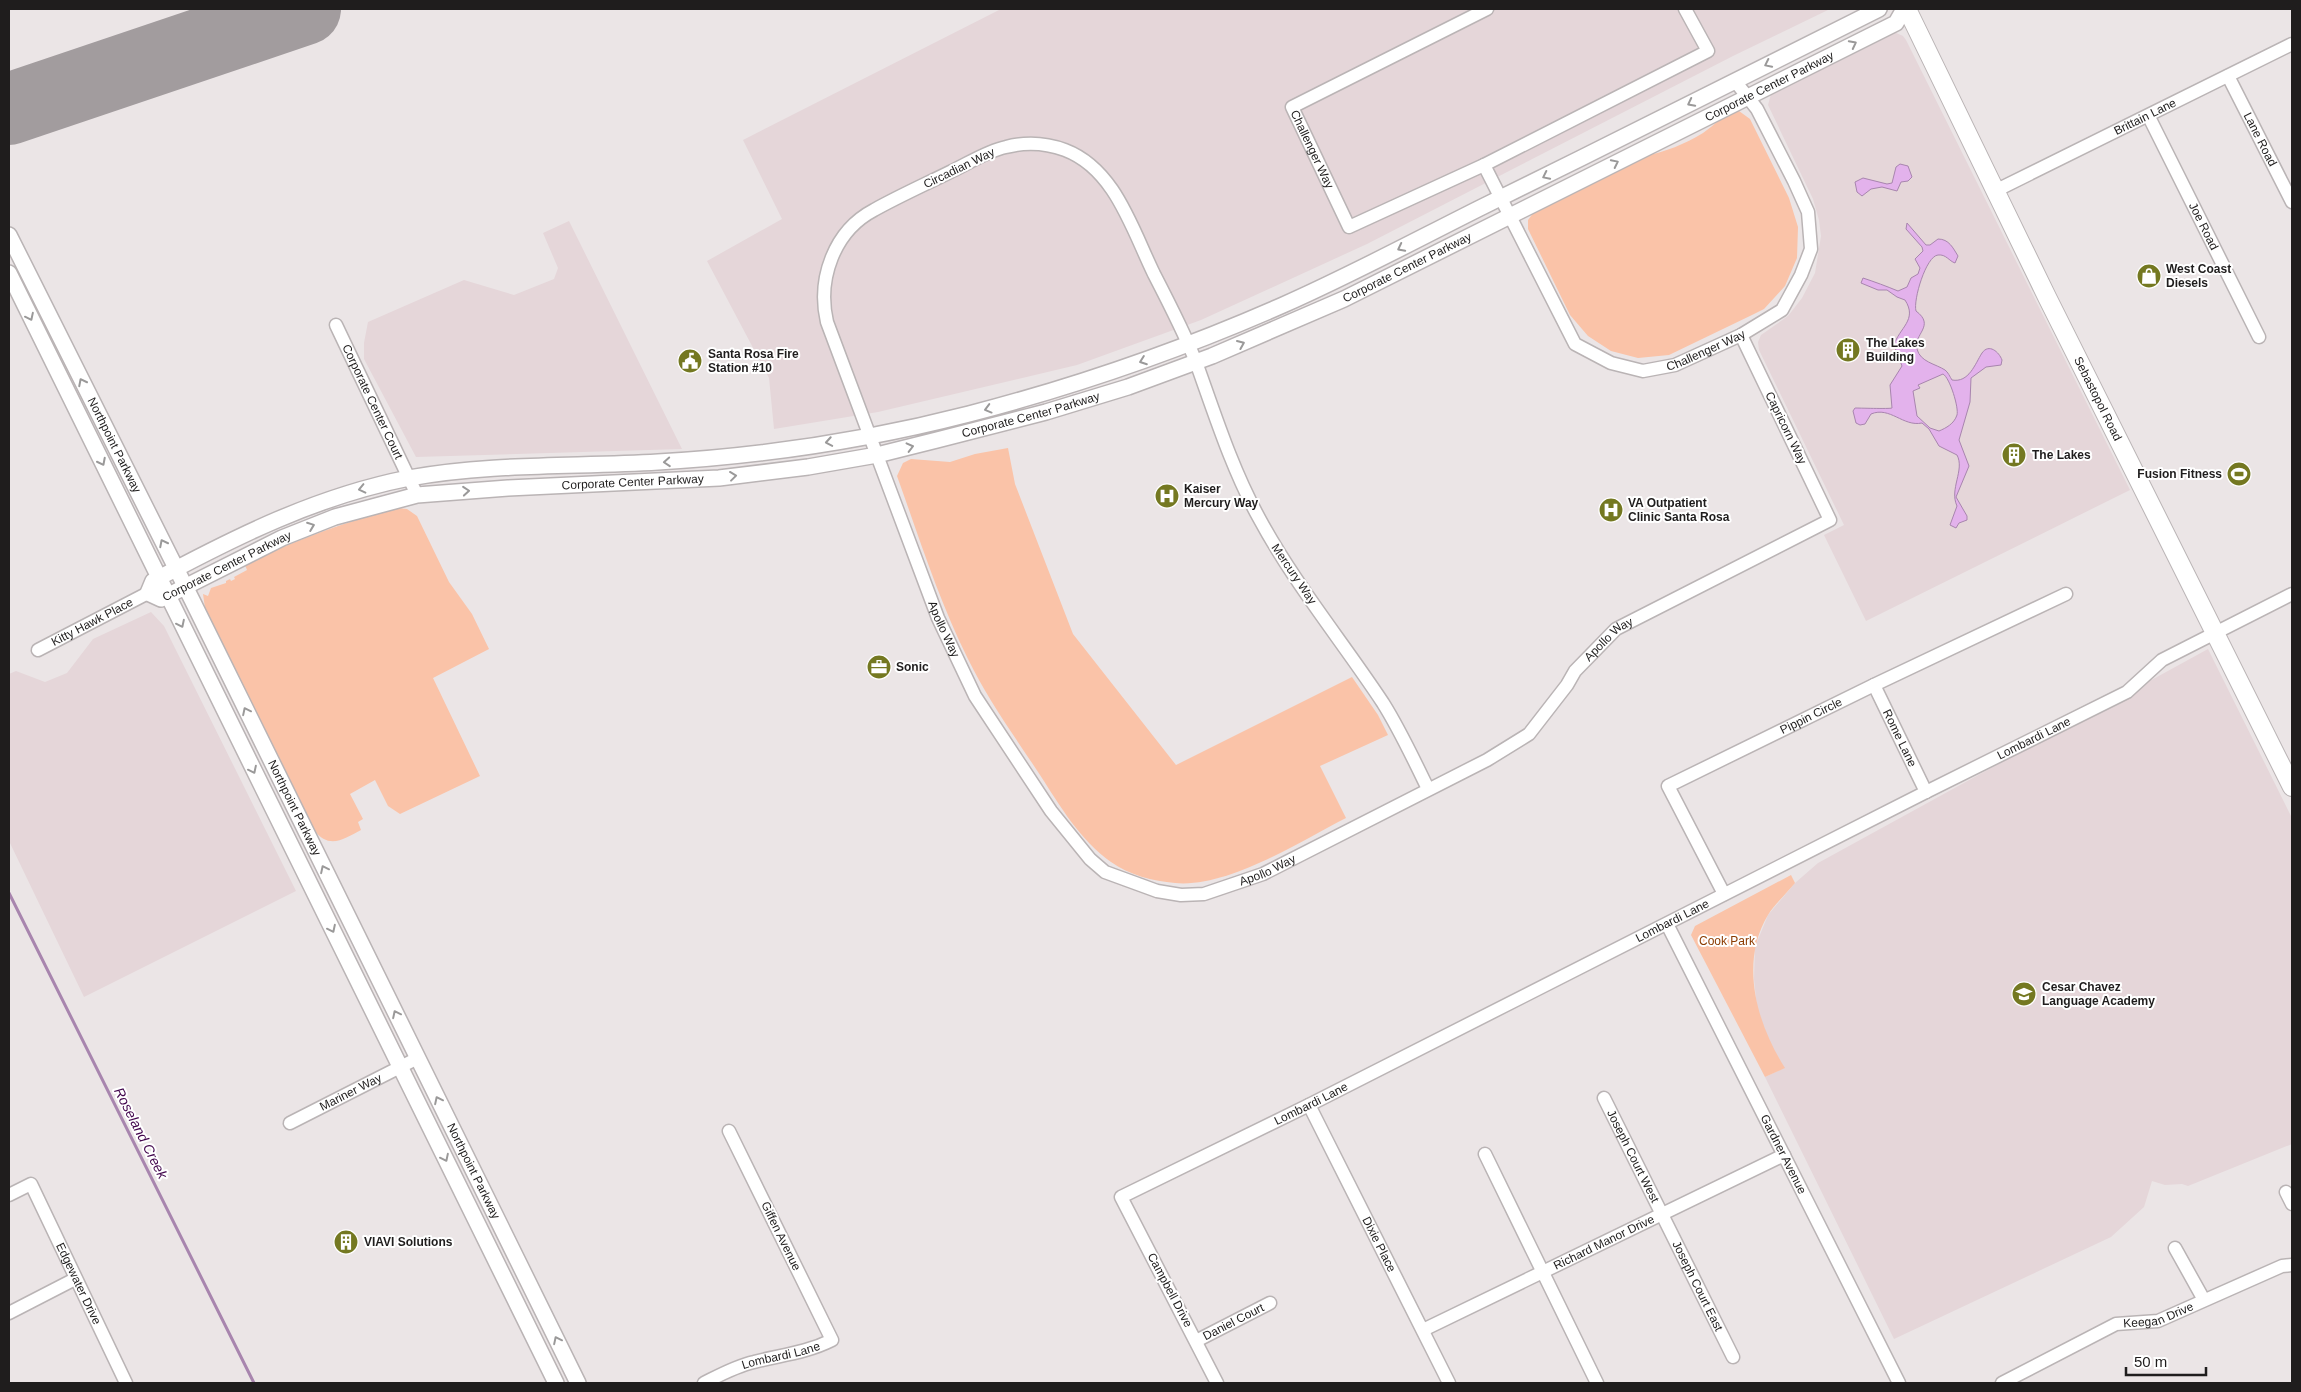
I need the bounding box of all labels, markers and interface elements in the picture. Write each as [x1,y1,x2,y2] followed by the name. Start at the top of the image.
[1847,40,1856,50] one-way arrow
[1703,48,1836,124] street label: Corporate Center Parkway
[1764,58,1773,68] one-way arrow
[2112,95,2179,138] street label: Brittain Lane
[1687,97,1696,107] one-way arrow
[1287,108,1337,191] street label: Challenger Way
[2241,110,2280,169] street label: Lane Road
[921,145,997,191] street label: Circadian Way
[1610,159,1619,169] one-way arrow
[1542,170,1551,180] one-way arrow
[2186,200,2221,252] street label: Joe Road
[1340,229,1474,306] street label: Corporate Center Parkway
[1397,242,1406,252] one-way arrow
[2166,262,2231,290] place label: West Coast Diesels
[2136,263,2162,289] shop icon: West Coast Diesels
[24,312,34,321] one-way arrow
[1665,327,1748,373] street label: Challenger Way
[1866,336,1925,364] place label: The Lakes Building
[1835,337,1861,363] building icon: The Lakes Building
[1236,340,1245,351] one-way arrow
[339,342,406,462] street label: Corporate Center Court
[708,347,799,375] place label: Santa Rosa Fire Station #10
[677,348,703,374] public building icon: Santa Rosa Fire Station #10
[2071,354,2125,443] street label: Sebastopol Road
[1139,355,1148,366] one-way arrow
[78,379,88,388] one-way arrow
[960,389,1101,440] street label: Corporate Center Parkway
[1762,389,1810,467] street label: Capricorn Way
[85,395,144,495] street label: Northpoint Parkway
[983,403,992,414] one-way arrow
[824,436,832,447] one-way arrow
[906,442,915,453] one-way arrow
[2001,442,2027,468] building icon: The Lakes
[2032,448,2091,462] place label: The Lakes
[663,456,671,467] one-way arrow
[96,457,106,466] one-way arrow
[2226,461,2252,487] sports icon: Fusion Fitness
[2137,467,2222,481] place label: Fusion Fitness
[561,472,704,492] street label: Corporate Center Parkway
[729,472,737,482] one-way arrow
[1184,482,1259,510] place label: Kaiser Mercury Way
[358,483,367,494] one-way arrow
[1154,483,1180,509] hospital icon: Kaiser Mercury Way
[462,486,470,497] one-way arrow
[1628,496,1730,524] place label: VA Outpatient Clinic Santa Rosa
[1598,497,1624,523] hospital icon: VA Outpatient Clinic Santa Rosa
[307,522,315,532] one-way arrow
[160,528,293,604] street label: Corporate Center Parkway
[159,539,169,548] one-way arrow
[1269,541,1319,607] street label: Mercury Way
[49,595,136,649] street label: Kitty Hawk Place
[925,599,963,659] street label: Apollo Way
[1581,615,1635,664] street label: Apollo Way
[175,619,186,628] one-way arrow
[866,654,892,680] office icon: Sonic
[896,660,929,674] place label: Sonic
[1778,695,1845,737] street label: Pippin Circle
[242,707,253,716] one-way arrow
[1880,707,1920,769] street label: Rome Lane
[1995,714,2073,762] street label: Lombardi Lane
[265,758,324,858] street label: Northpoint Parkway
[247,765,258,774] one-way arrow
[1237,852,1298,889] street label: Apollo Way
[320,865,330,874] one-way arrow
[1633,896,1712,945] street label: Lombardi Lane
[326,924,336,933] one-way arrow
[1699,934,1756,948] park label: Cook Park
[2042,980,2155,1008] place label: Cesar Chavez Language Academy
[2011,981,2037,1007] school or university icon: Cesar Chavez Language Academy
[392,1011,402,1020] one-way arrow
[317,1071,384,1114] street label: Mariner Way
[1272,1079,1350,1128] street label: Lombardi Lane
[111,1085,171,1182] water label: Roseland Creek
[434,1096,445,1105] one-way arrow
[1604,1107,1662,1206] street label: Joseph Court West
[1757,1112,1809,1197] street label: Gardner Avenue
[444,1121,503,1221] street label: Northpoint Parkway
[439,1152,449,1161] one-way arrow
[758,1199,804,1273] street label: Giffen Avenue
[1551,1212,1657,1273] street label: Richard Manor Drive
[1359,1214,1399,1275] street label: Dixie Place
[333,1229,359,1255] building icon: VIAVI Solutions
[364,1235,453,1249] place label: VIAVI Solutions
[1669,1239,1726,1334] street label: Joseph Court East
[53,1241,104,1327] street label: Edgewater Drive
[1145,1250,1196,1330] street label: Campbell Drive
[2123,1299,2196,1330] street label: Keegan Drive
[1200,1300,1267,1343] street label: Daniel Court
[553,1336,563,1345] one-way arrow
[740,1339,822,1372] street label: Lombardi Lane
[2126,1344,2206,1376] scale bar
[2134,1353,2167,1370] text: 50 m

